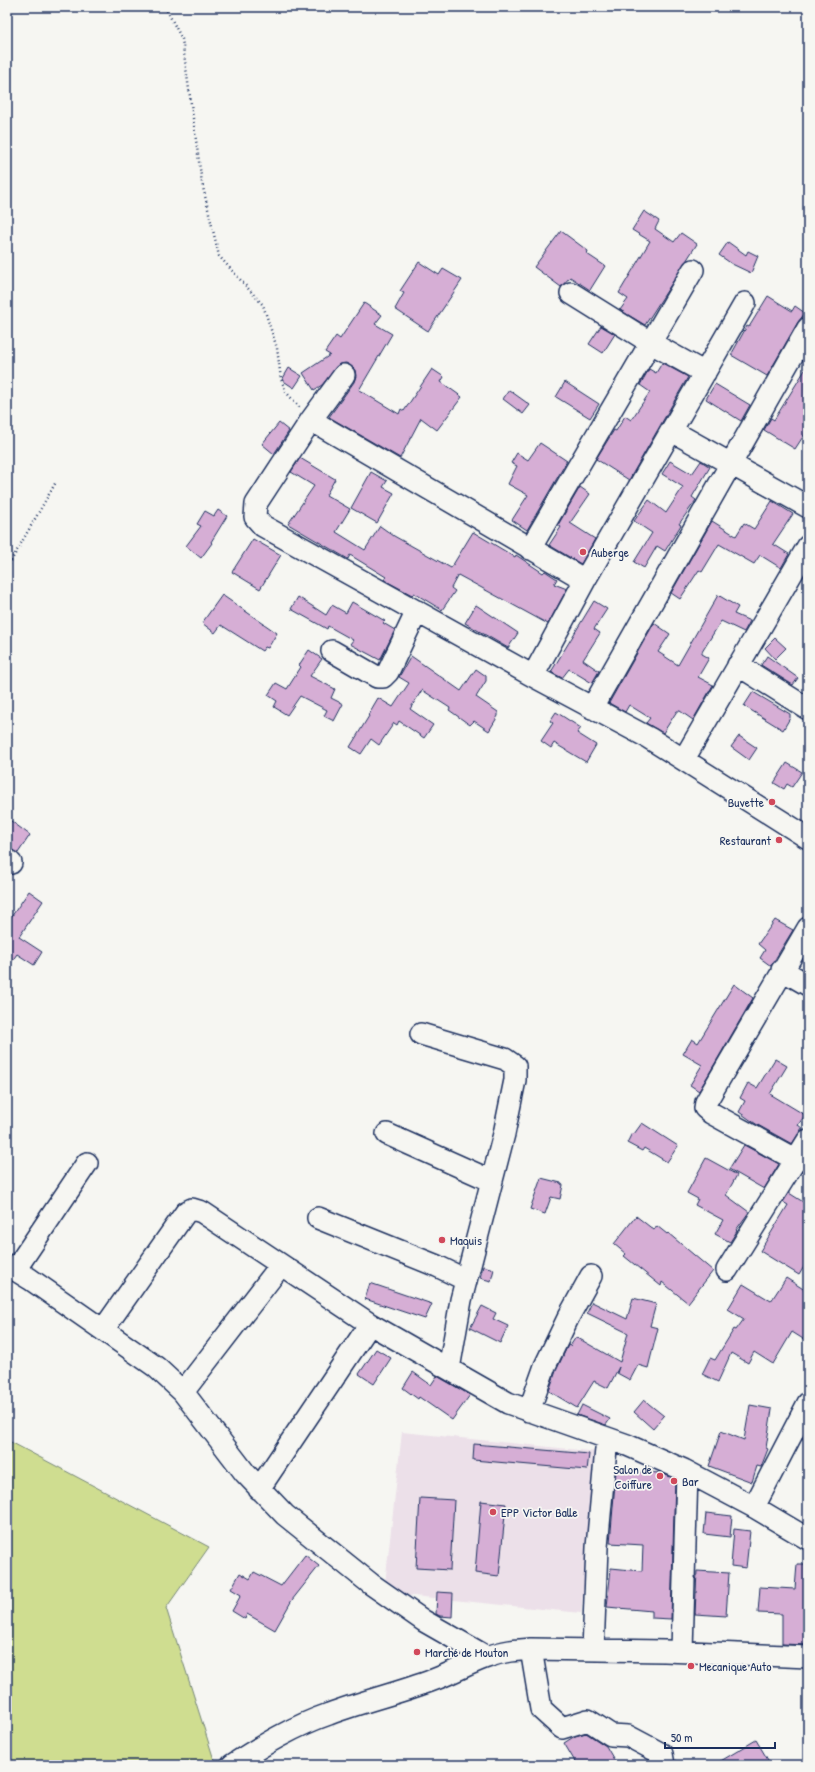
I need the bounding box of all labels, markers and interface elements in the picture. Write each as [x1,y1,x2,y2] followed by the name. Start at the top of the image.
[591,543,629,561] place label: Auberge
[578,547,588,557] marker: Auberge
[728,793,764,811] place label: Buvette
[767,797,777,807] marker: Buvette
[720,831,772,849] place label: Restaurant
[774,835,784,845] marker: Restaurant
[450,1231,482,1249] place label: Maquis
[437,1235,447,1245] marker: Maquis
[613,1460,652,1493] place label: Salon de Coiffure
[655,1471,665,1481] marker: Salon de Coiffure
[682,1472,699,1490] place label: Bar
[669,1476,679,1486] marker: Bar
[501,1503,578,1521] place label: EPP Victor Balle
[488,1507,498,1517] marker: EPP Victor Balle
[425,1643,509,1661] place label: Marché de Mouton
[412,1647,422,1657] marker: Marché de Mouton
[699,1657,771,1675] place label: Mecanique Auto
[686,1661,696,1671] marker: Mecanique Auto
[665,1724,775,1750] scale bar
[671,1729,692,1746] text: 50 m

